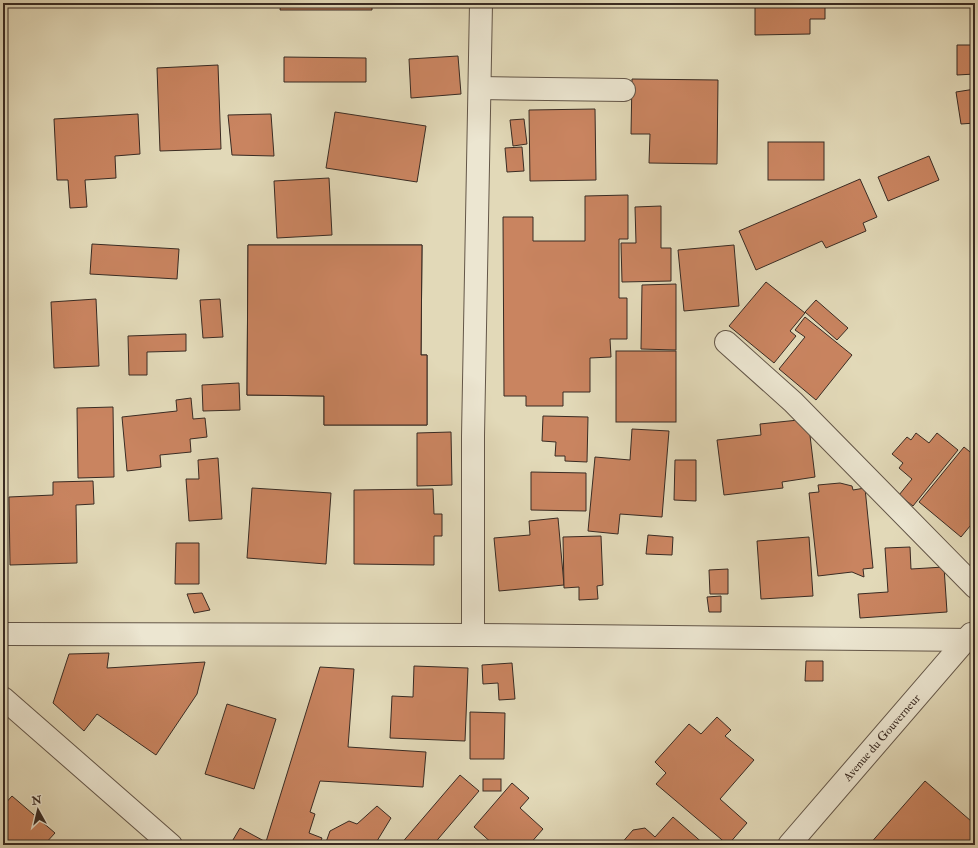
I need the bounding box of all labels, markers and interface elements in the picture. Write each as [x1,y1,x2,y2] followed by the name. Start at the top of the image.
[840,691,924,785] street label: Avenue du Gouverneur
[18,790,58,830] north arrow
[30,793,44,808] text: N

